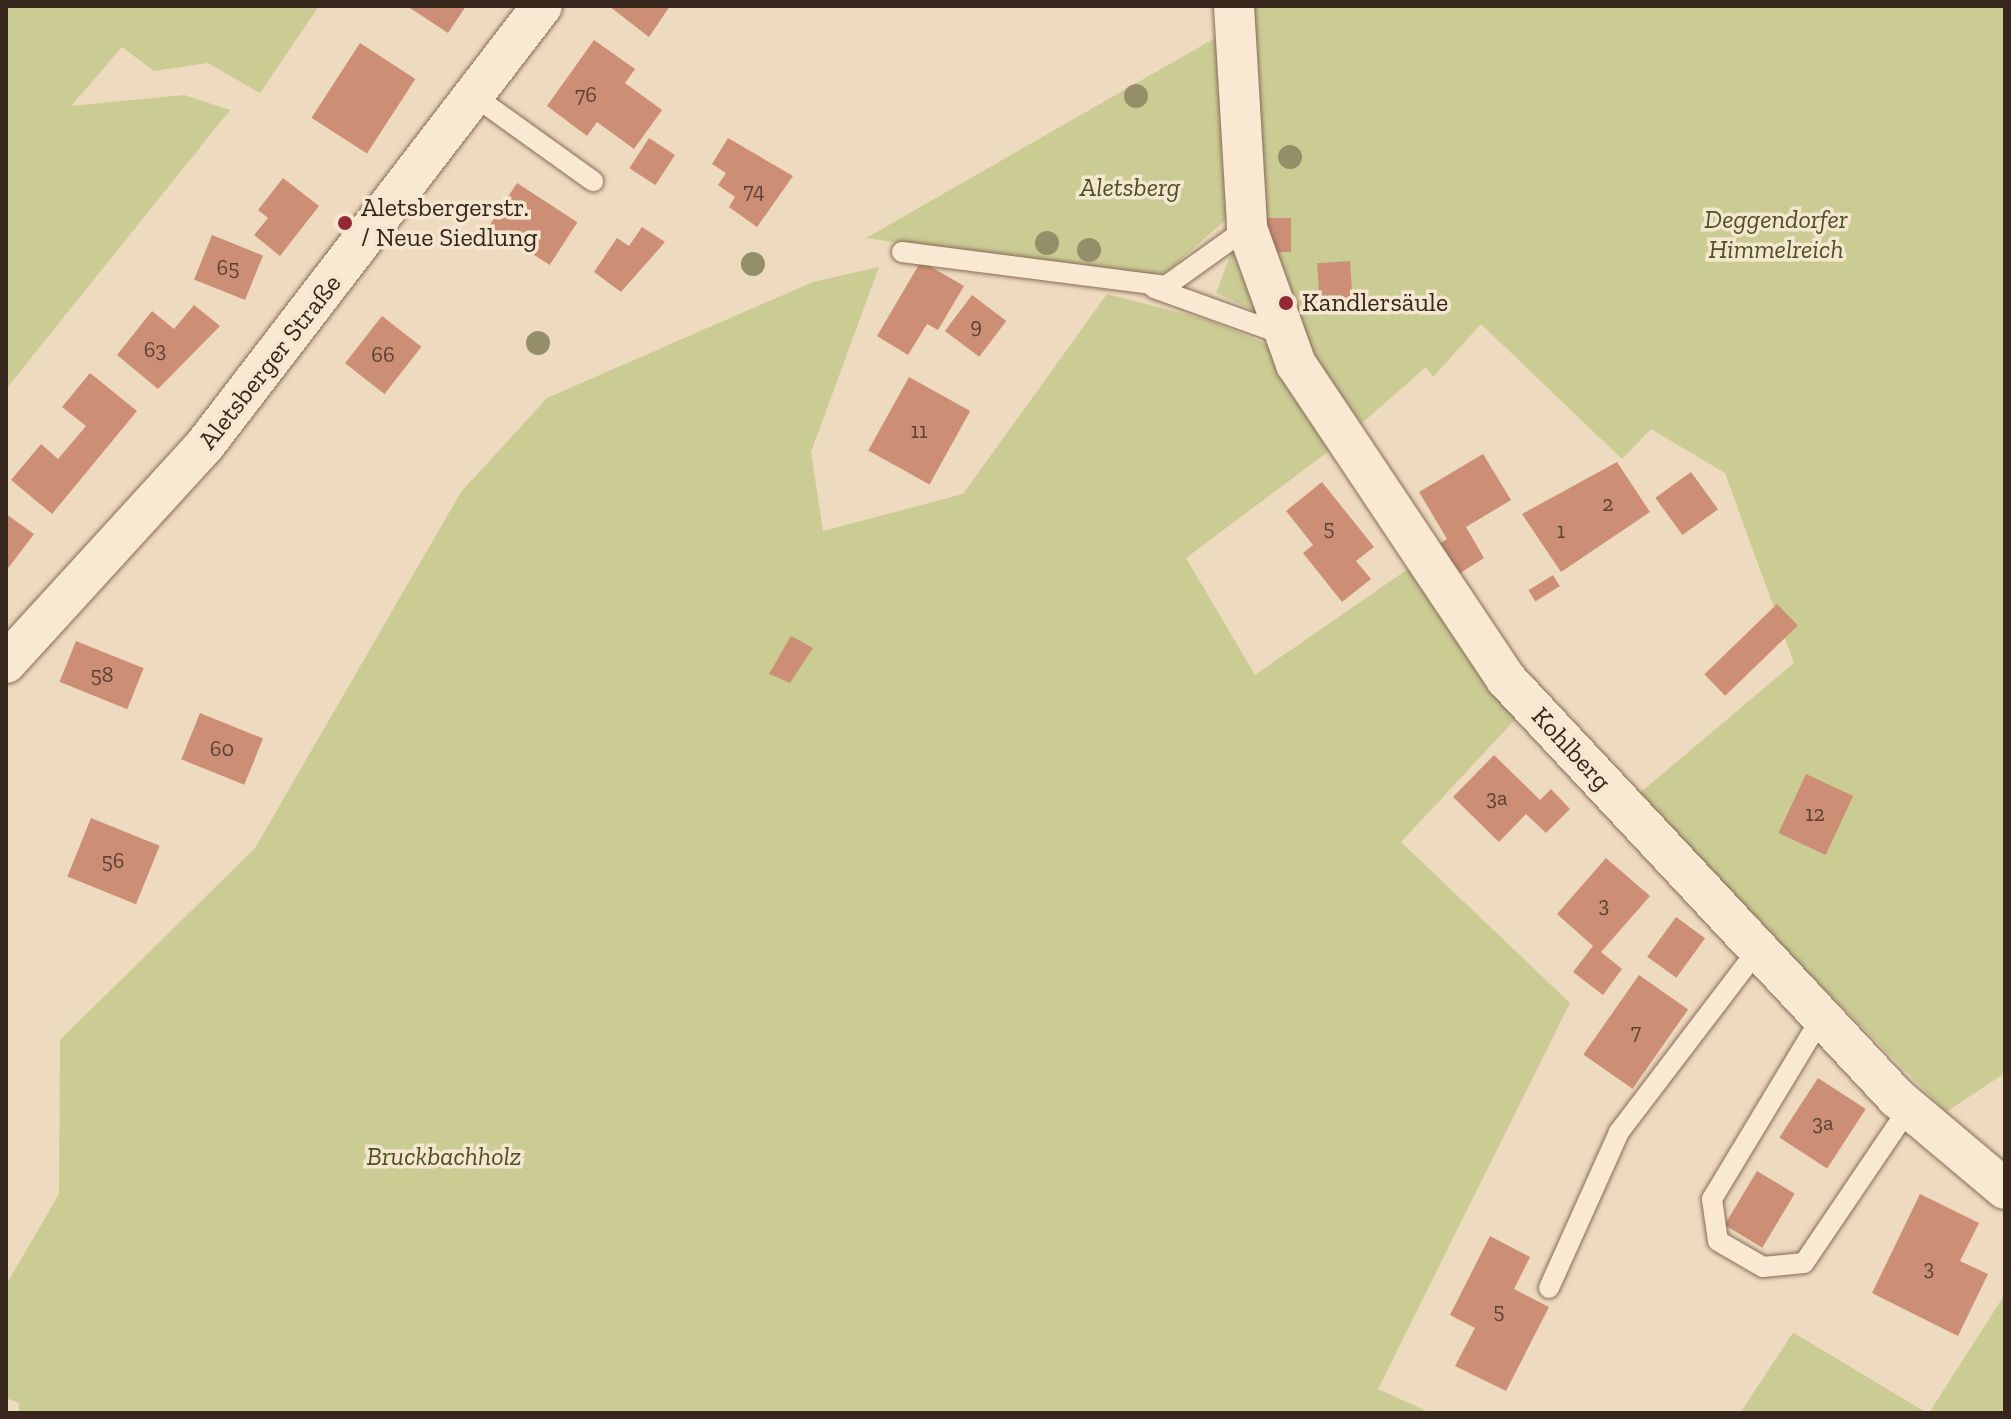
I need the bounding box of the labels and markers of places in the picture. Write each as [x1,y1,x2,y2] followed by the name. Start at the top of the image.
[361,192,538,254] place label: Aletsbergerstr. / Neue Siedlung
[336,214,354,232] marker: Aletsbergerstr. / Neue Siedlung
[1302,287,1448,319] place label: Kandlersäule
[1277,294,1295,312] marker: Kandlersäule

